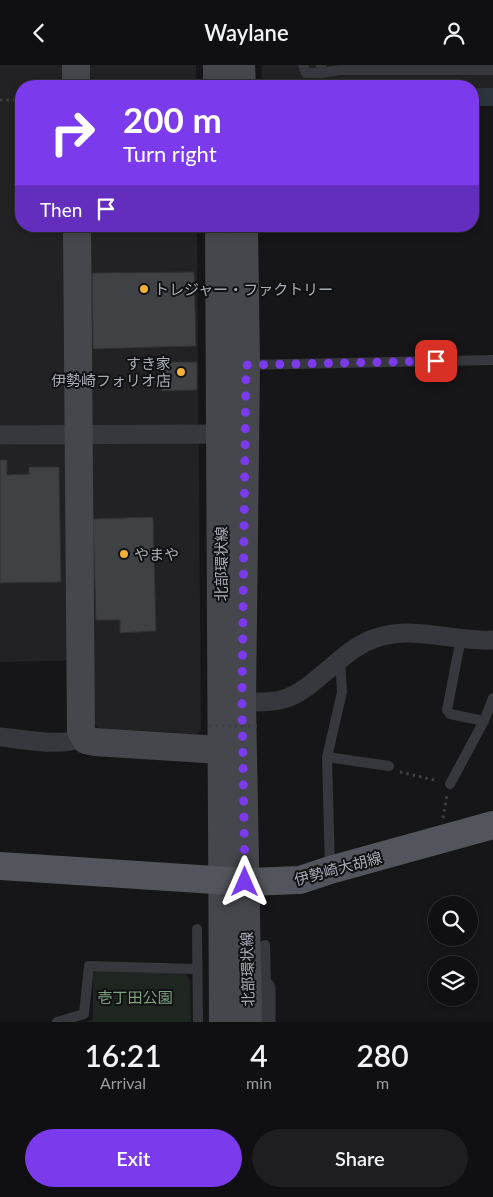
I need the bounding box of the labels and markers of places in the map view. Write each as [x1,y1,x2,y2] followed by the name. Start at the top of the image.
[154,280,333,298] place label: トレジャー・ファクトリー
[138,283,150,295] marker: トレジャー・ファクトリー
[415,340,457,382] pin
[51,354,171,389] place label: すき家 伊勢崎フォリオ店
[175,366,187,378] marker: すき家 伊勢崎フォリオ店
[134,545,179,563] place label: やまや
[118,548,130,560] marker: やまや

